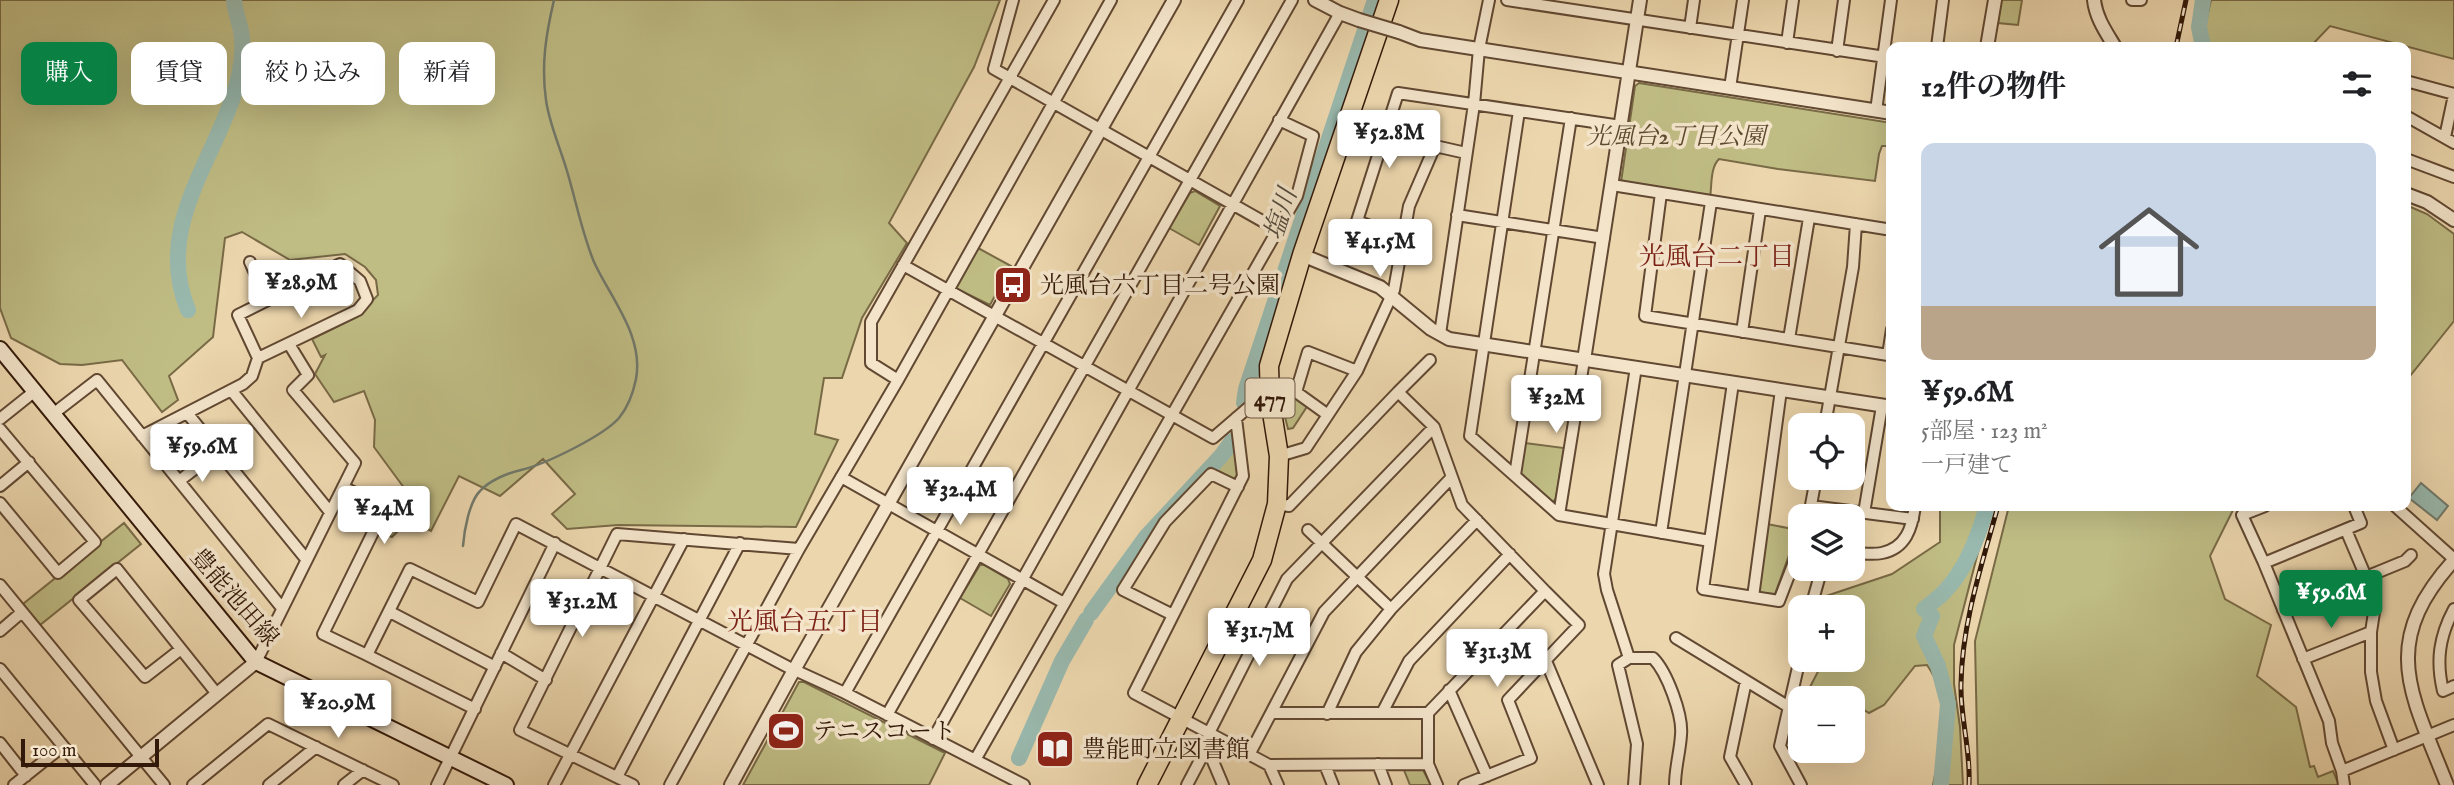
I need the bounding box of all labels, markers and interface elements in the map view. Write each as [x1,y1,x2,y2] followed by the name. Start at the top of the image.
[21,42,117,105] chip: 購入
[131,42,227,105] chip: 賃貸
[241,42,385,105] chip: 絞り込み
[399,42,495,105] chip: 新着
[2338,65,2376,103] icon: filters
[1921,69,2066,107] text: 12件の物件
[1332,110,1446,170] pin: ¥52.8M
[1353,118,1425,147] text: ¥52.8M
[1586,122,1770,153] park label: 光風台2丁目公園
[1258,182,1306,244] water label: 塩川
[2086,189,2212,315] icon: home
[1323,219,1437,279] pin: ¥41.5M
[1344,227,1416,256] text: ¥41.5M
[1639,241,1795,274] district label: 光風台二丁目
[244,260,358,320] pin: ¥28.9M
[992,264,1034,306] bus stop icon: 光風台六丁目二号公園
[264,268,338,297] text: ¥28.9M
[1040,271,1280,302] place label: 光風台六丁目二号公園
[1921,374,2014,412] text: ¥59.6M
[1515,376,1597,435] pin: ¥32M
[1246,378,1294,418] road number: 477
[1527,383,1585,412] text: ¥32M
[1788,413,1865,763] map controls
[1788,413,1865,490] button: locate
[1921,417,2048,446] text: 5部屋 · 123 m²
[145,424,259,484] pin: ¥59.6M
[166,432,238,461] text: ¥59.6M
[1921,451,2013,480] text: 一戸建て
[903,468,1017,527] pin: ¥32.4M
[923,475,997,504] text: ¥32.4M
[343,486,425,546] pin: ¥24M
[354,494,414,523] text: ¥24M
[1788,504,1865,581] button: layers
[183,543,285,653] street label: 豊能池田線
[2274,570,2388,630] pin: ¥59.6M
[2295,578,2367,607] text: ¥59.6M
[525,580,639,639] pin: ¥31.2M
[546,587,618,616] text: ¥31.2M
[1788,595,1865,672] button: +
[727,606,883,639] district label: 光風台五丁目
[1202,608,1316,668] pin: ¥31.7M
[1224,616,1294,645] text: ¥31.7M
[1440,630,1554,689] pin: ¥31.3M
[1462,637,1532,666] text: ¥31.3M
[281,680,395,740] pin: ¥20.9M
[1788,686,1865,763] button: −
[300,688,376,717] text: ¥20.9M
[765,710,807,752] sports icon: テニスコート
[813,717,956,748] place label: テニスコート
[1034,728,1076,770] library icon: 豊能町立図書館
[1082,735,1250,766] place label: 豊能町立図書館
[21,736,159,768] scale bar
[32,739,76,763] text: 100 m

